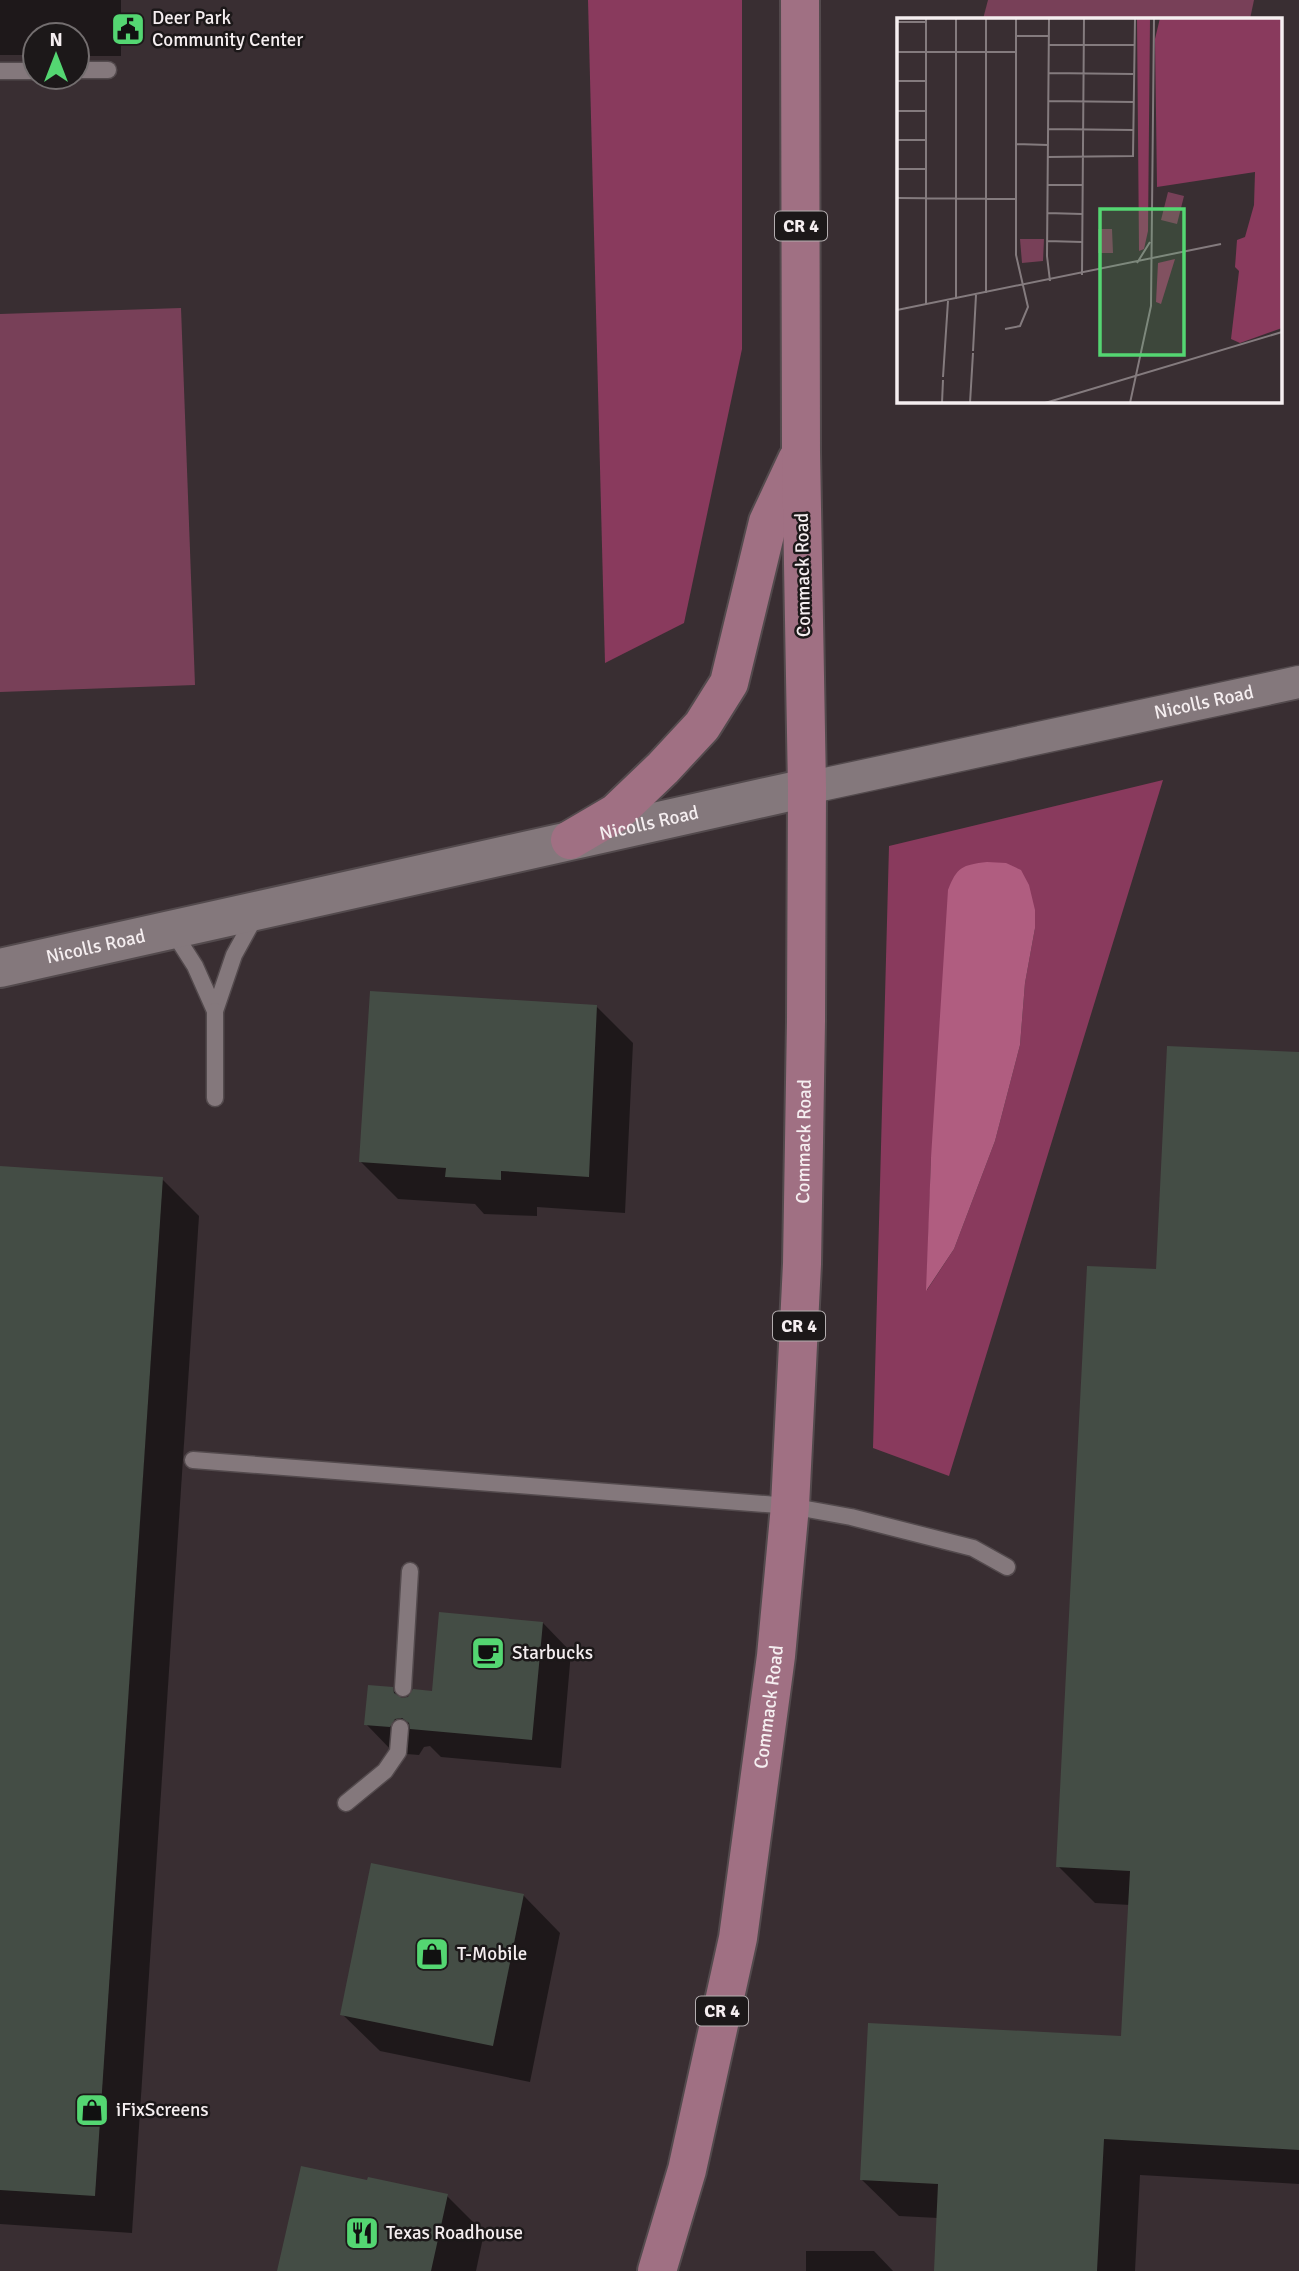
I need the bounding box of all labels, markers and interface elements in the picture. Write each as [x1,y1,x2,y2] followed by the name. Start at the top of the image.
[152,6,303,52] place label: Deer Park Community Center
[109,10,147,48] public building icon: Deer Park Community Center
[897,18,1282,402] inset map
[21,21,91,91] north arrow
[49,28,63,52] text: N
[775,211,827,240] road number: CR 4
[790,513,816,637] street label: Commack Road
[1152,680,1256,725] street label: Nicolls Road
[597,801,701,846] street label: Nicolls Road
[44,924,148,969] street label: Nicolls Road
[791,1079,817,1204] street label: Commack Road
[773,1311,825,1340] road number: CR 4
[469,1634,507,1672] cafe icon: Starbucks
[512,1641,593,1665] place label: Starbucks
[749,1644,789,1770] street label: Commack Road
[413,1935,451,1973] shop icon: T-Mobile
[457,1942,527,1966] place label: T-Mobile
[696,1996,748,2025] road number: CR 4
[73,2091,111,2129] shop icon: iFixScreens
[116,2098,209,2122] place label: iFixScreens
[343,2214,381,2252] restaurant icon: Texas Roadhouse
[386,2221,523,2245] place label: Texas Roadhouse

